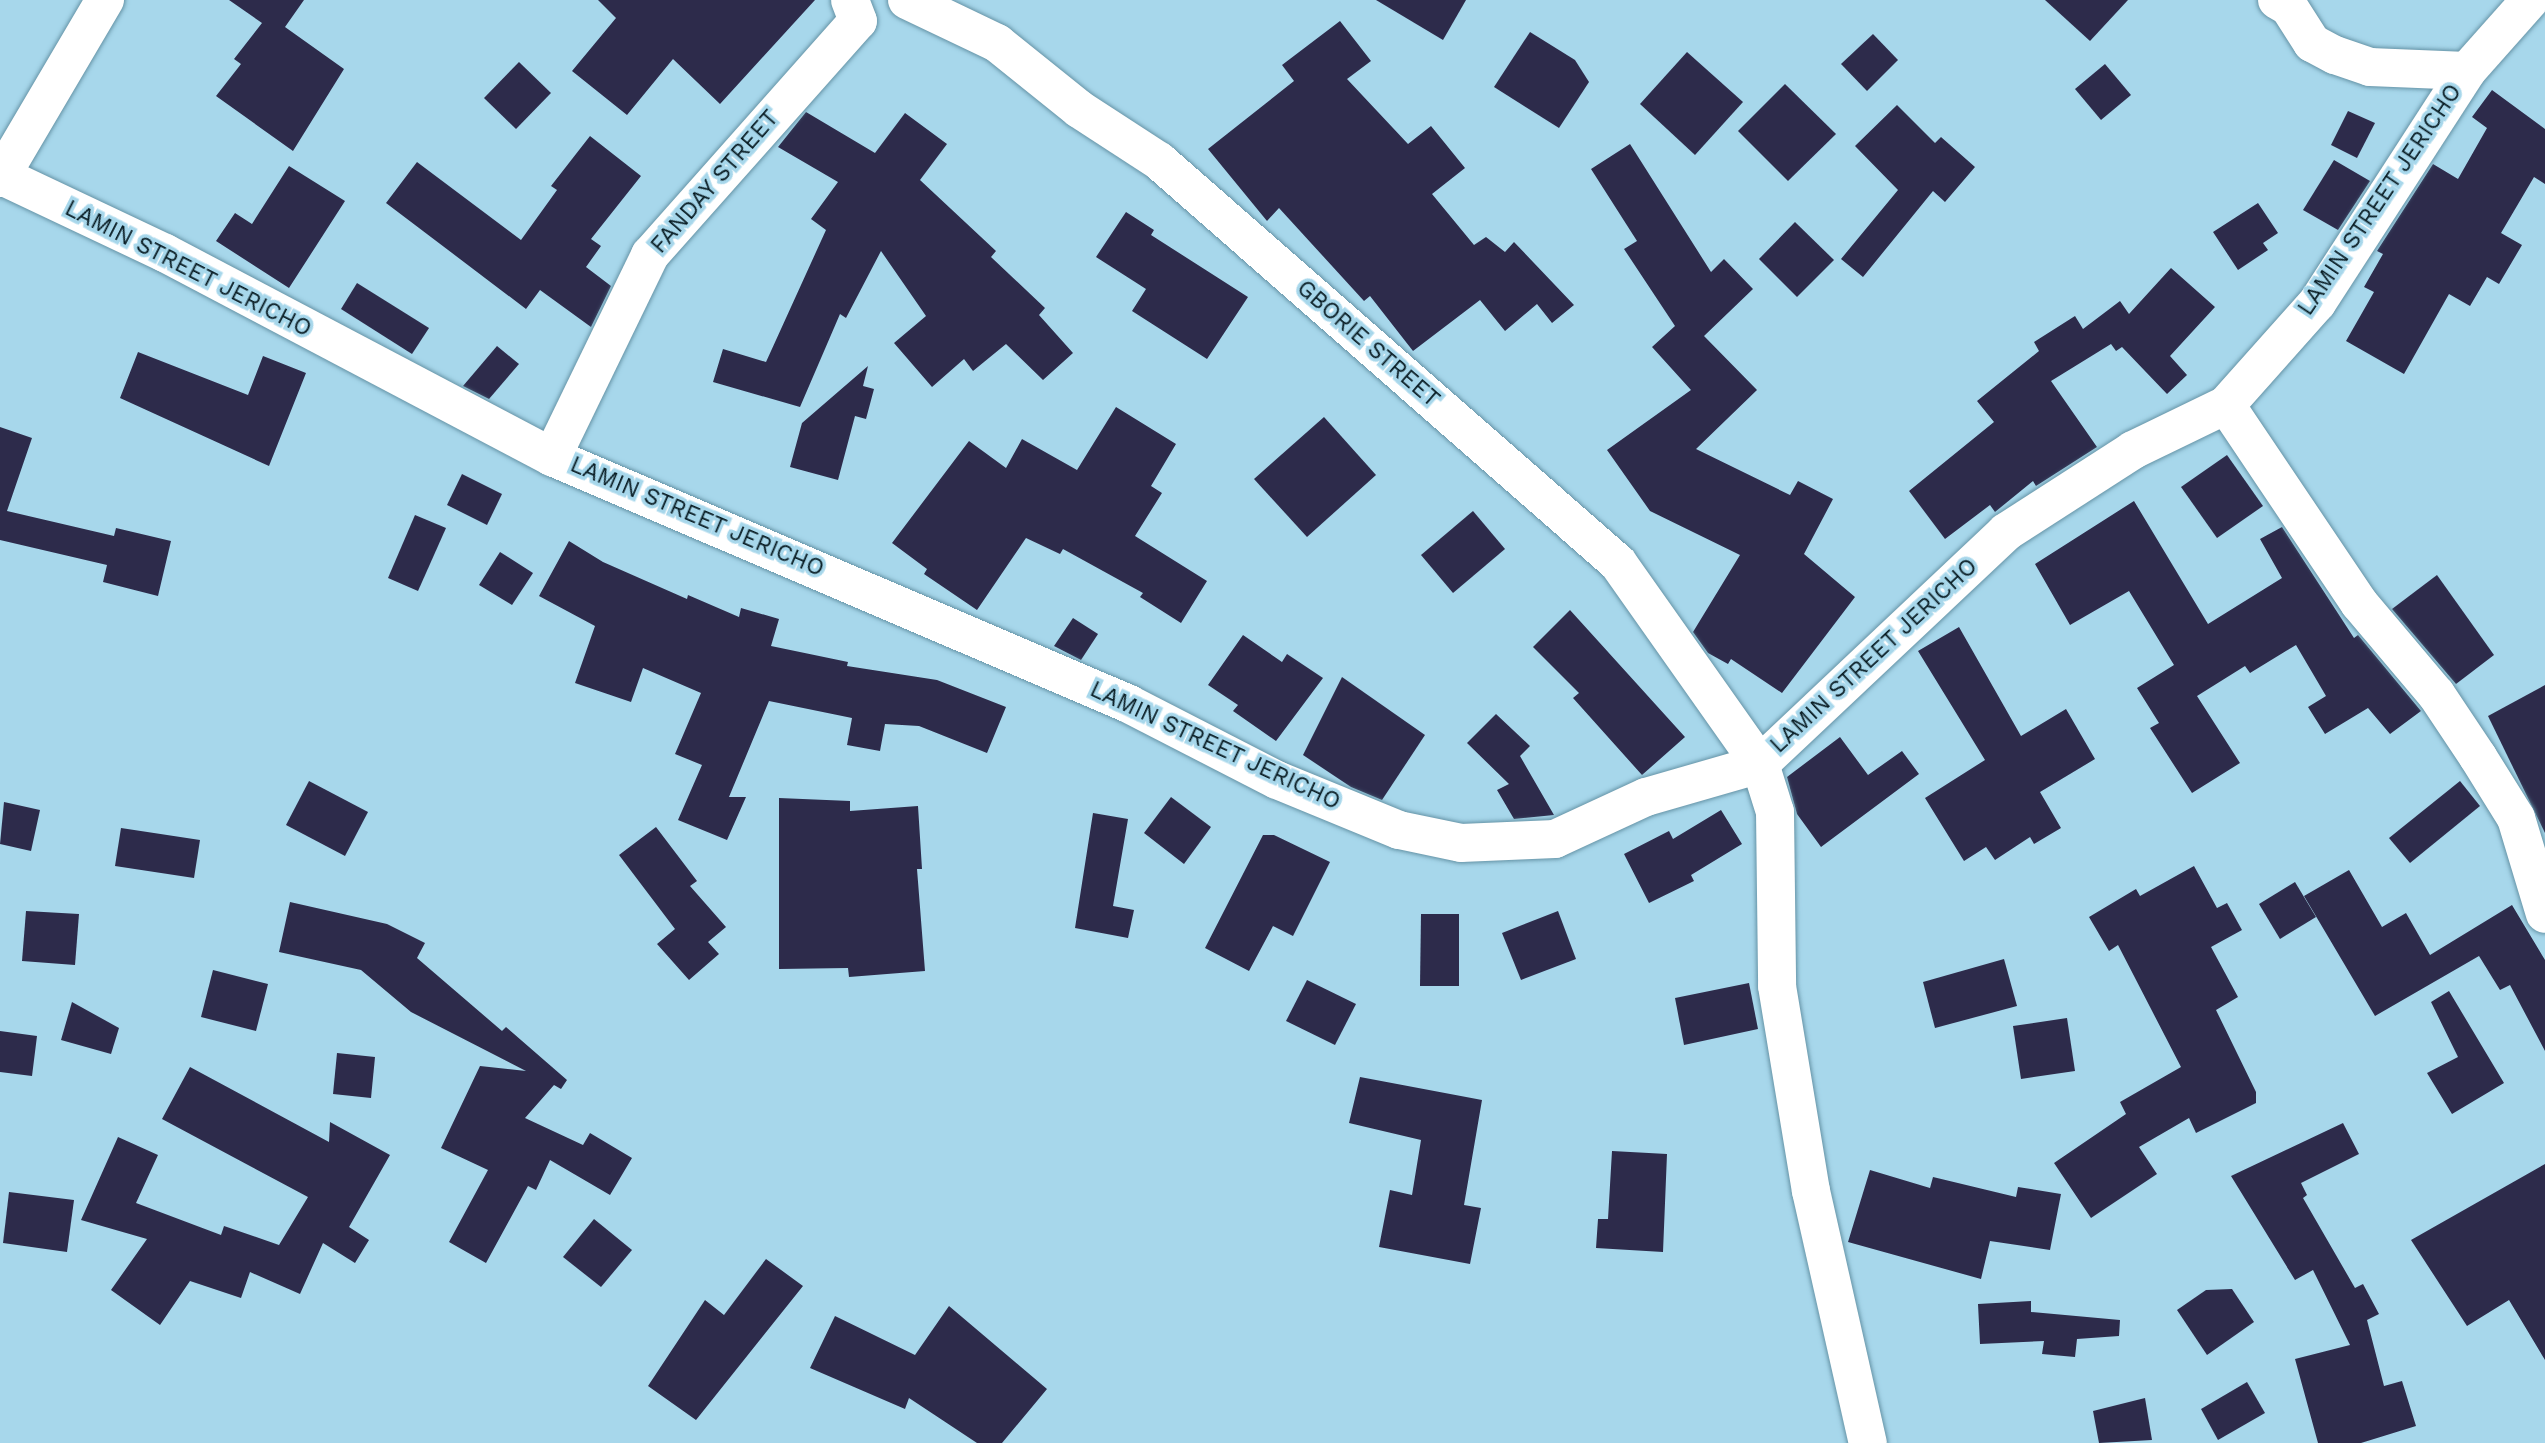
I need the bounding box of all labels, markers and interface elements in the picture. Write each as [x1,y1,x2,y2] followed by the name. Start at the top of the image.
[2292,79,2468,321] street label: LAMIN STREET JERICHO
[645,104,785,260] street label: FANDAY STREET
[60,194,316,344] street label: LAMIN STREET JERICHO
[1291,275,1445,413] street label: GBORIE STREET
[565,451,829,583] street label: LAMIN STREET JERICHO
[1764,552,1984,760] street label: LAMIN STREET JERICHO
[1085,676,1345,816] street label: LAMIN STREET JERICHO

